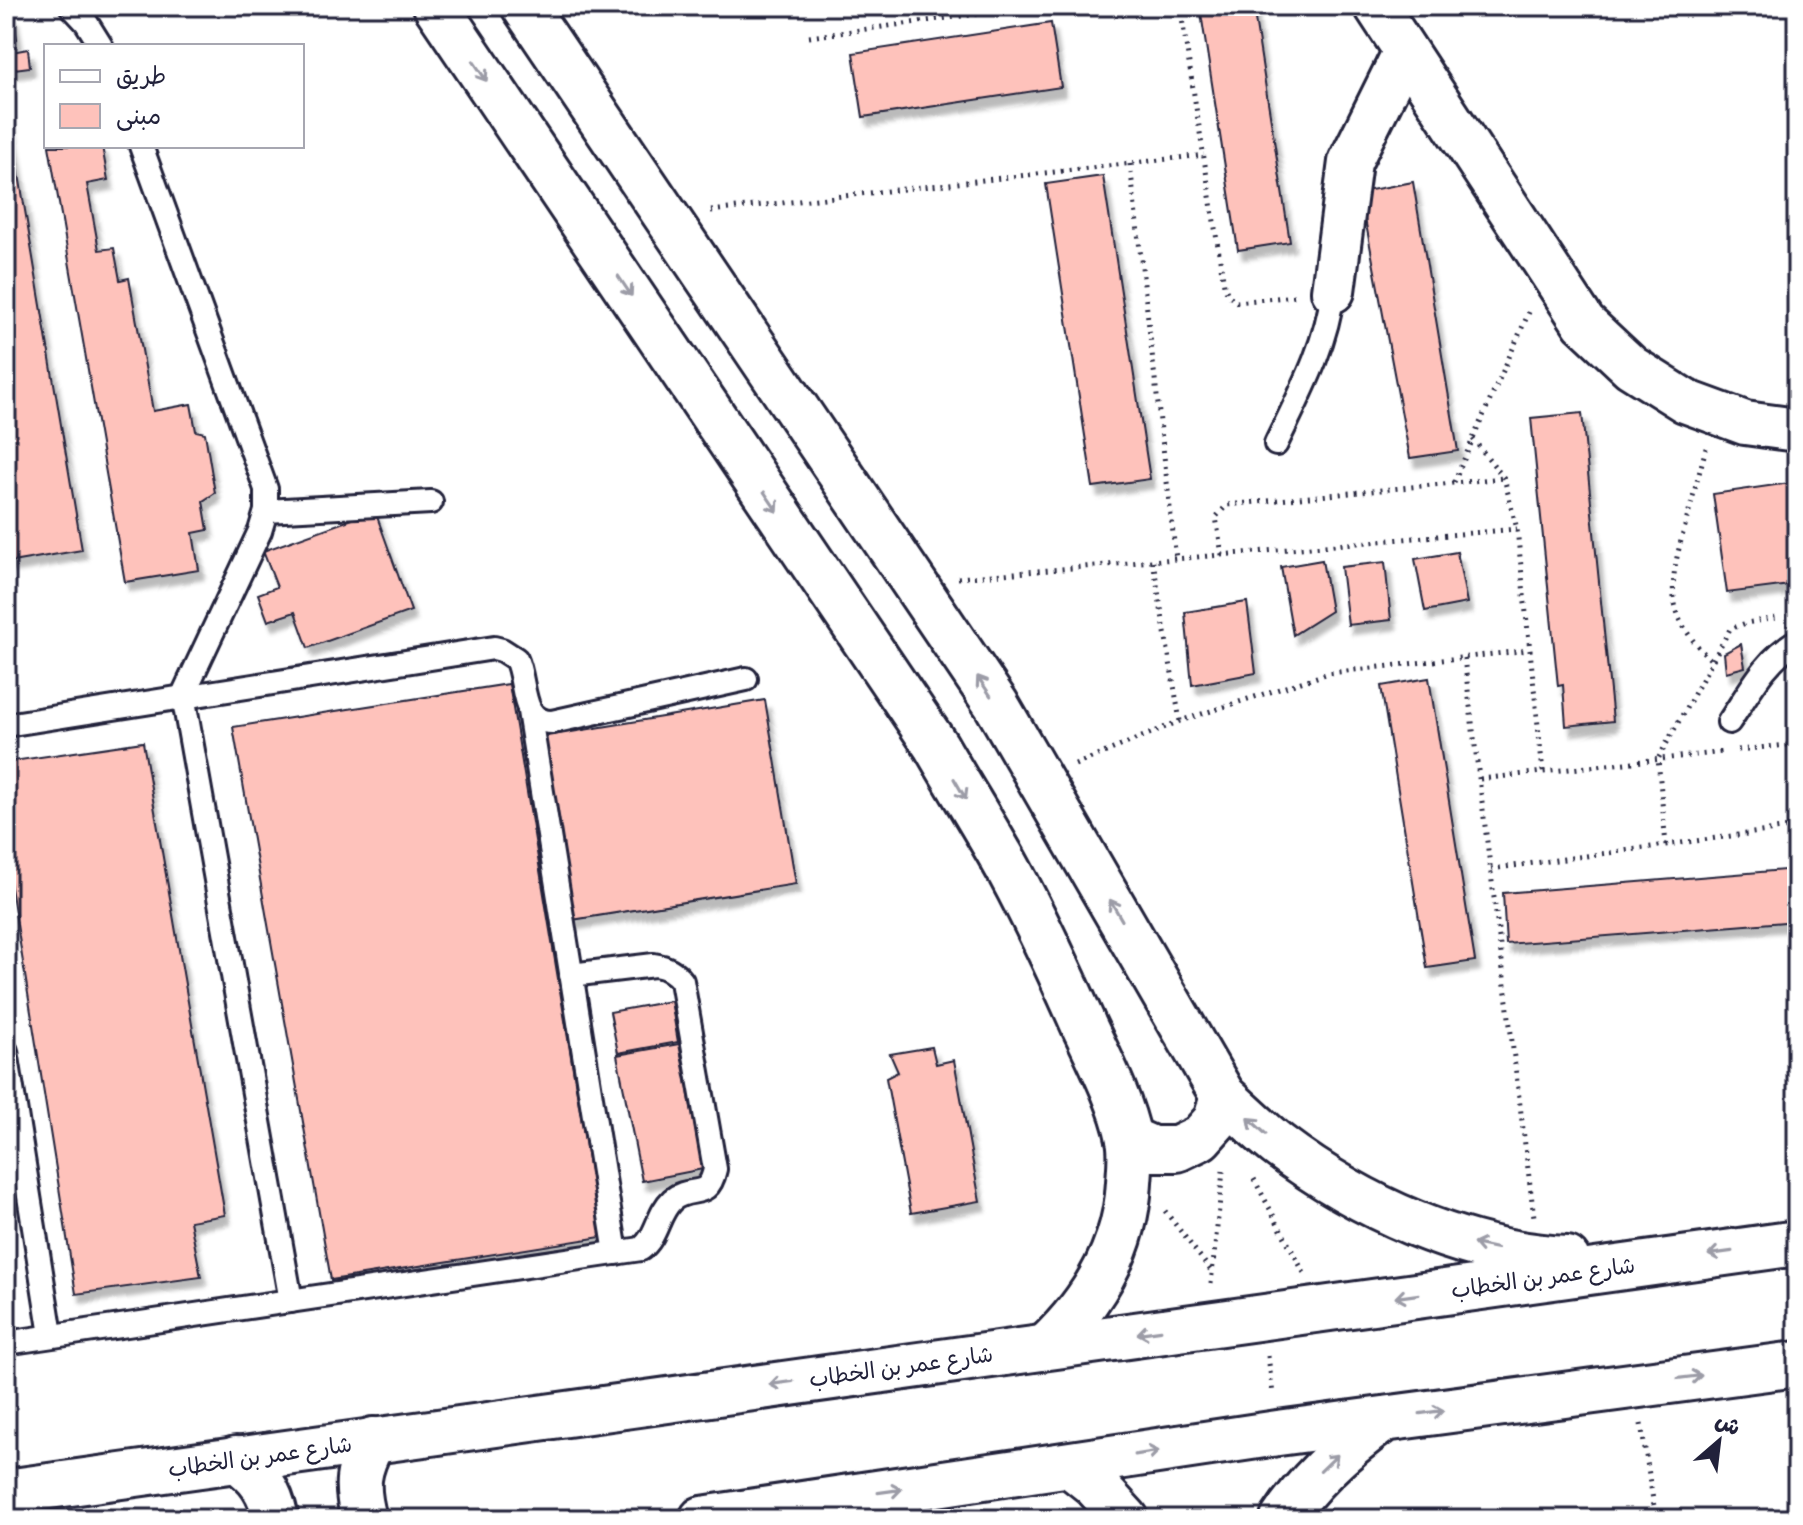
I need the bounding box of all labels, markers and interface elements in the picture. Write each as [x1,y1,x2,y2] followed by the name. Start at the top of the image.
[44,44,304,148] legend
[472,59,488,81] one-way arrow
[116,60,166,90] text: طريق
[116,100,161,131] text: مبنى
[617,275,633,297] one-way arrow
[762,490,779,512] one-way arrow
[976,675,992,698] one-way arrow
[953,776,968,800] one-way arrow
[1107,899,1123,922] one-way arrow
[1247,1117,1267,1135] one-way arrow
[1472,1238,1498,1253] one-way arrow
[1708,1246,1733,1261] one-way arrow
[1449,1250,1637,1306] street label: شارع عمر بن الخطاب
[1394,1289,1420,1304] one-way arrow
[1137,1325,1162,1340] one-way arrow
[807,1339,995,1395] street label: شارع عمر بن الخطاب
[1677,1369,1702,1384] one-way arrow
[769,1376,794,1391] one-way arrow
[1679,1401,1759,1481] north arrow
[1418,1404,1445,1419] one-way arrow
[1711,1405,1746,1441] text: ش
[166,1429,354,1485] street label: شارع عمر بن الخطاب
[1134,1445,1159,1460] one-way arrow
[1319,1455,1339,1473] one-way arrow
[877,1483,902,1498] one-way arrow

